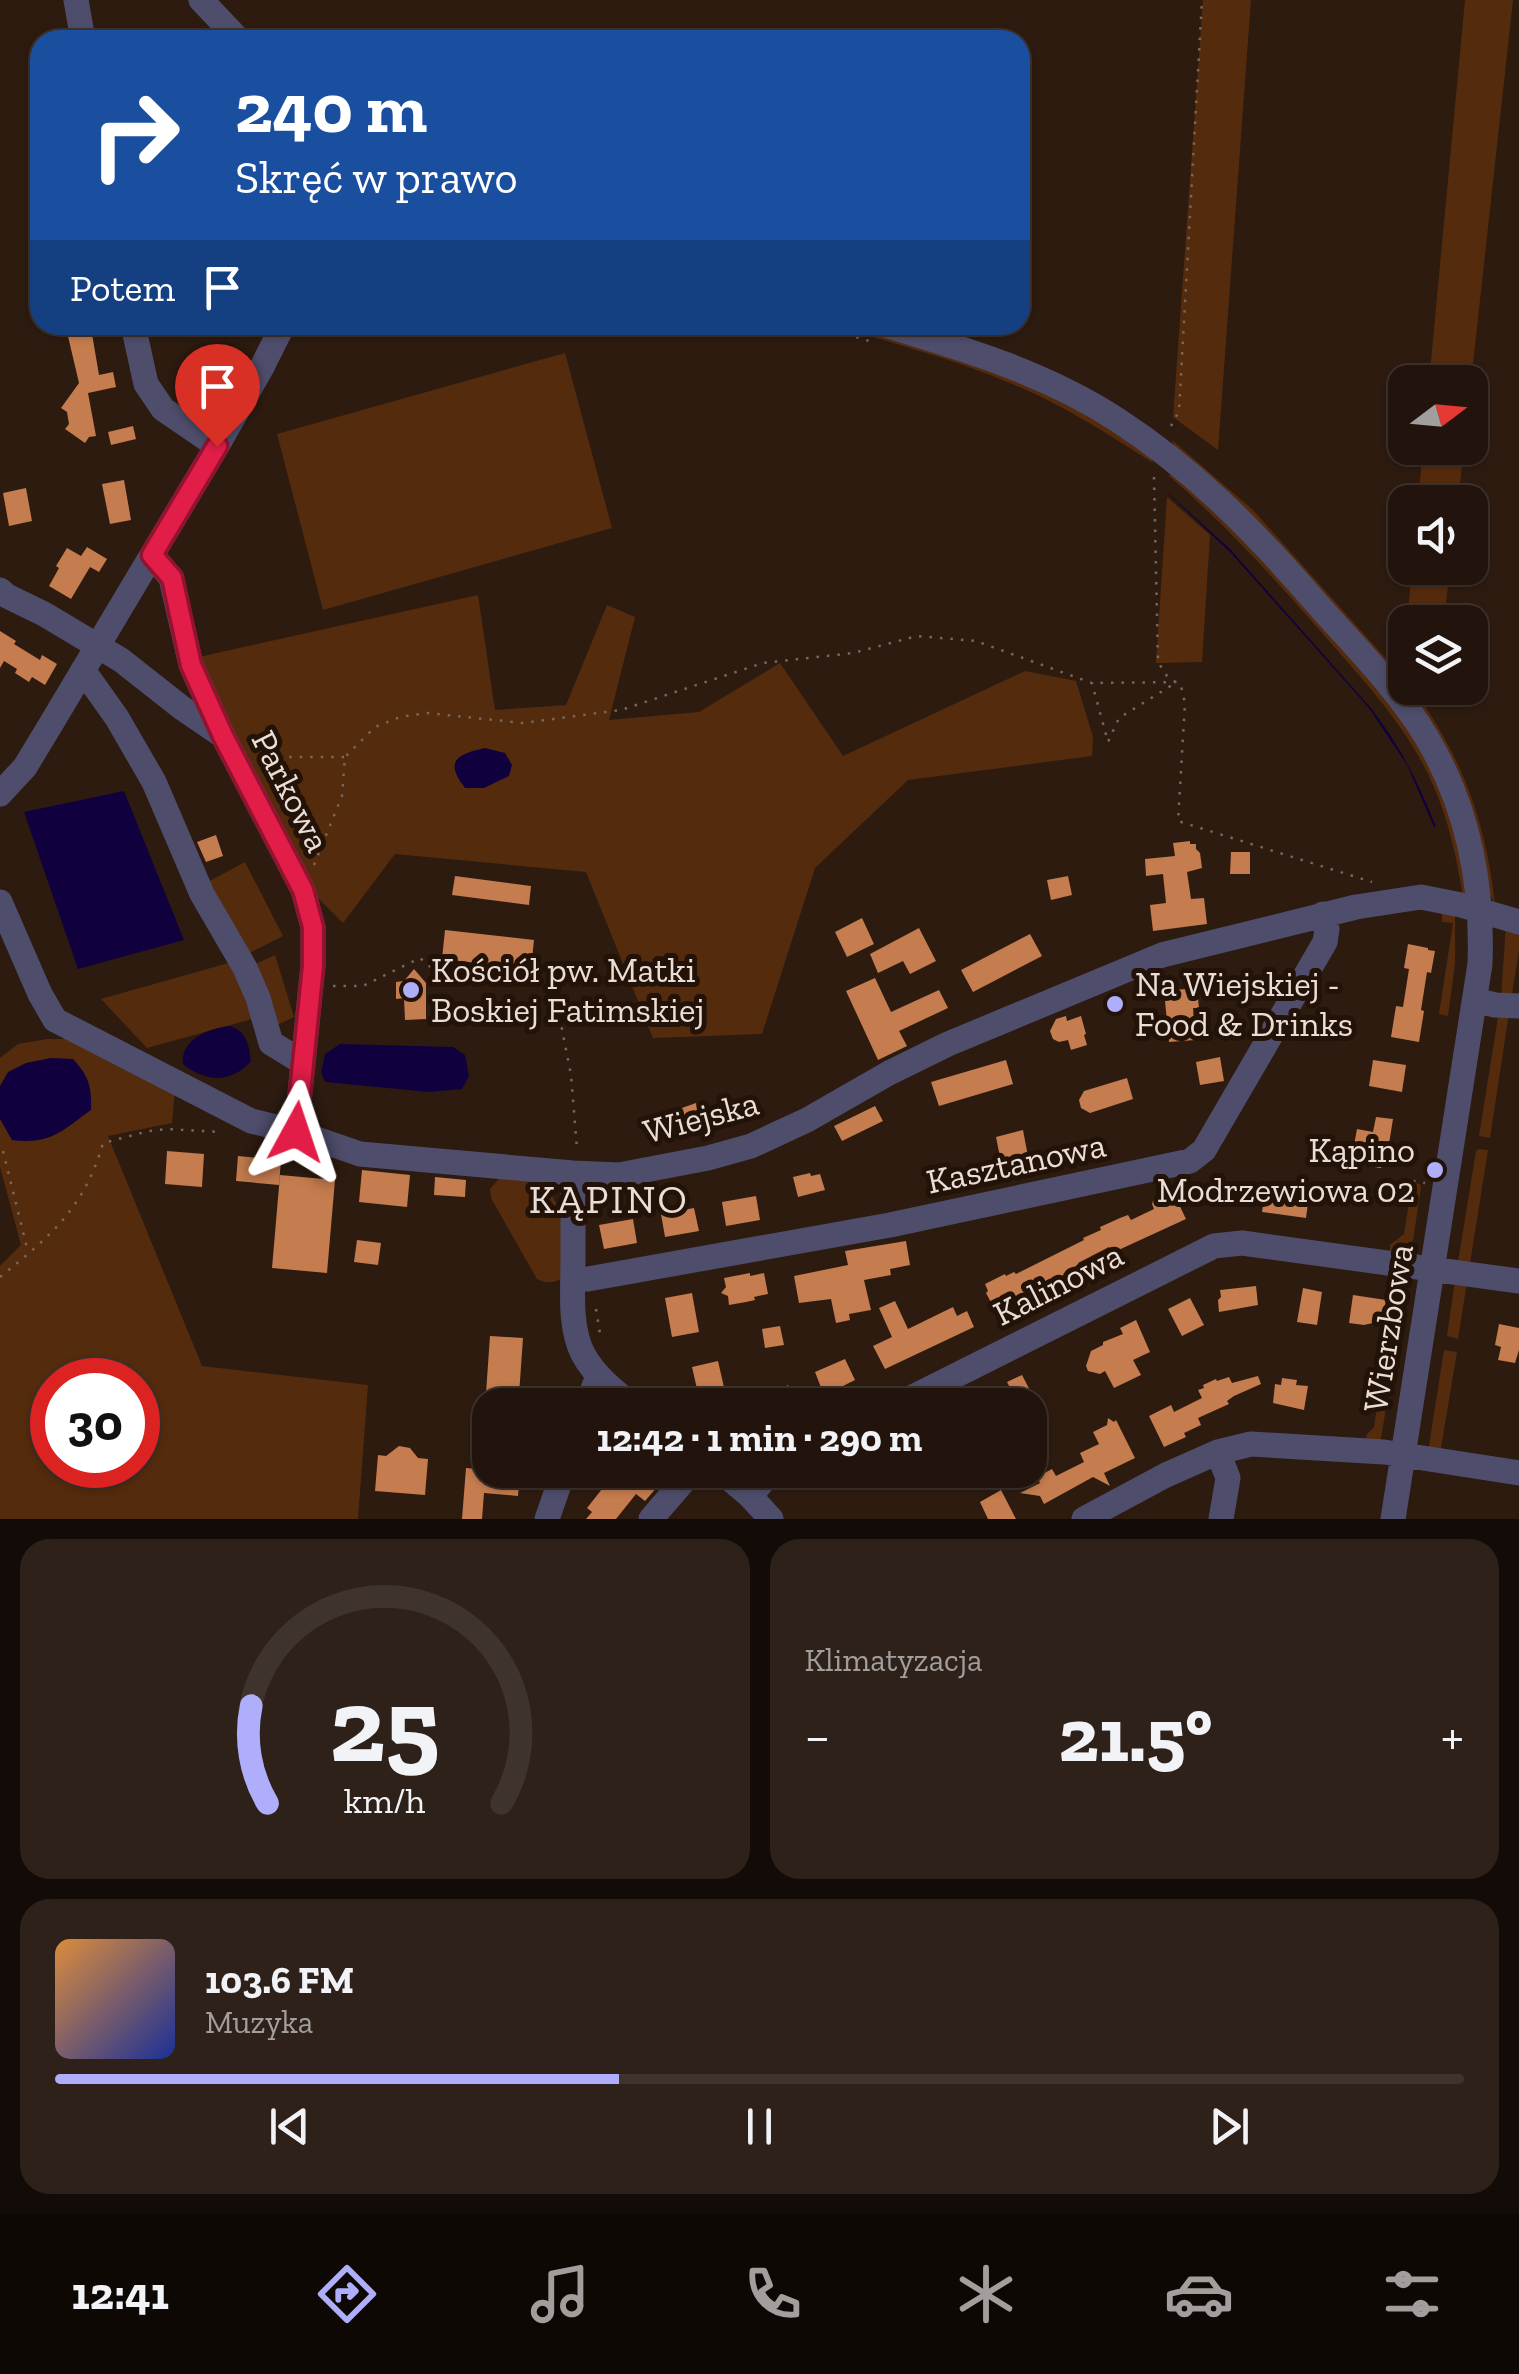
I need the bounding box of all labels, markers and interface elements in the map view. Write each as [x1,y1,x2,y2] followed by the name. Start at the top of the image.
[235,66,427,150] text: 240 m
[70,70,200,200] icon: right
[235,151,518,205] text: Skręć w prawo
[195,260,250,315] icon: arrive
[70,265,175,311] text: Potem
[175,344,260,447] pin
[190,359,245,414] icon: arrive
[1388,365,1488,465] north arrow
[1388,365,1488,705] map controls
[1388,485,1488,585] button: sound
[1388,605,1488,705] button: layers
[243,723,339,859] street label: Parkowa
[431,949,704,1031] place label: Kościół pw. Matki Boskiej Fatimskiej
[1135,963,1353,1045] place label: Na Wiejskiej - Food & Drinks
[400,979,422,1001] marker: Kościół pw. Matki Boskiej Fatimskiej
[1104,993,1126,1015] marker: Na Wiejskiej - Food & Drinks
[244,1080,348,1184] position arrow
[639,1081,763,1153] street label: Wiejska
[923,1123,1110,1202] street label: Kasztanowa
[1157,1129,1415,1211] place label: Kąpino Modrzewiowa 02
[1424,1159,1446,1181] marker: Kąpino Modrzewiowa 02
[529,1175,689,1223] district label: KĄPINO
[986,1234,1130,1334] street label: Kalinowa
[1354,1241,1422,1415] street label: Wierzbowa
[30,1358,160,1488] speed limit sign: 30
[597,1415,922,1461] text: 12:42 · 1 min · 290 m
[805,1641,982,1679] text: Klimatyzacja
[330,1663,440,1788] text: 25
[1059,1690,1213,1780] text: 21.5°
[805,1703,830,1769] text: −
[1441,1703,1464,1769] text: +
[344,1779,426,1822] text: km/h
[205,1957,354,2003] text: 103.6 FM
[205,2003,313,2041] text: Muzyka
[262,2099,317,2154] icon: previous
[732,2099,787,2154] icon: pause
[1202,2099,1257,2154] icon: next
[312,2259,382,2329] icon: directions
[525,2259,595,2329] icon: music
[738,2259,808,2329] icon: phone
[951,2259,1021,2329] icon: climate
[1164,2259,1234,2329] icon: car
[1377,2259,1447,2329] icon: filters
[72,2267,169,2321] text: 12:41

